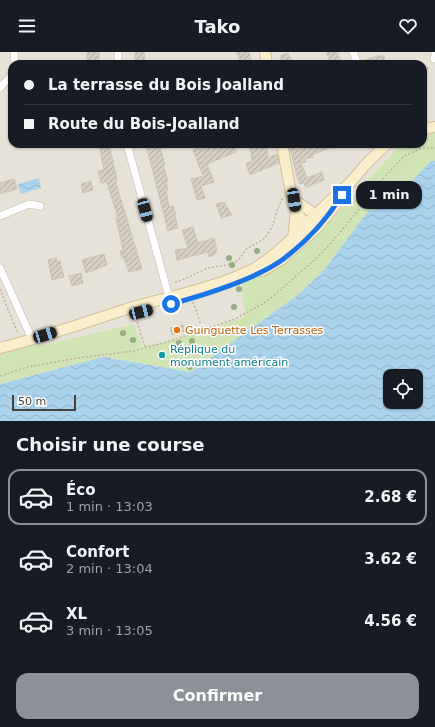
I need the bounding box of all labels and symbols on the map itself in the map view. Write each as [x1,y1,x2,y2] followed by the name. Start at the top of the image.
[356,181,422,209] callout: 1 min
[333,186,351,204] route end
[286,187,302,213] car
[136,197,154,223] car
[162,295,180,313] route start
[128,303,154,321] car
[185,324,324,337] place label: Guinguette Les Terrasses
[172,325,182,335] marker: Guinguette Les Terrasses
[32,326,58,344] car
[170,343,288,369] place label: Réplique du monument américain
[157,350,167,360] marker: Réplique du monument américain
[12,393,76,412] scale bar

